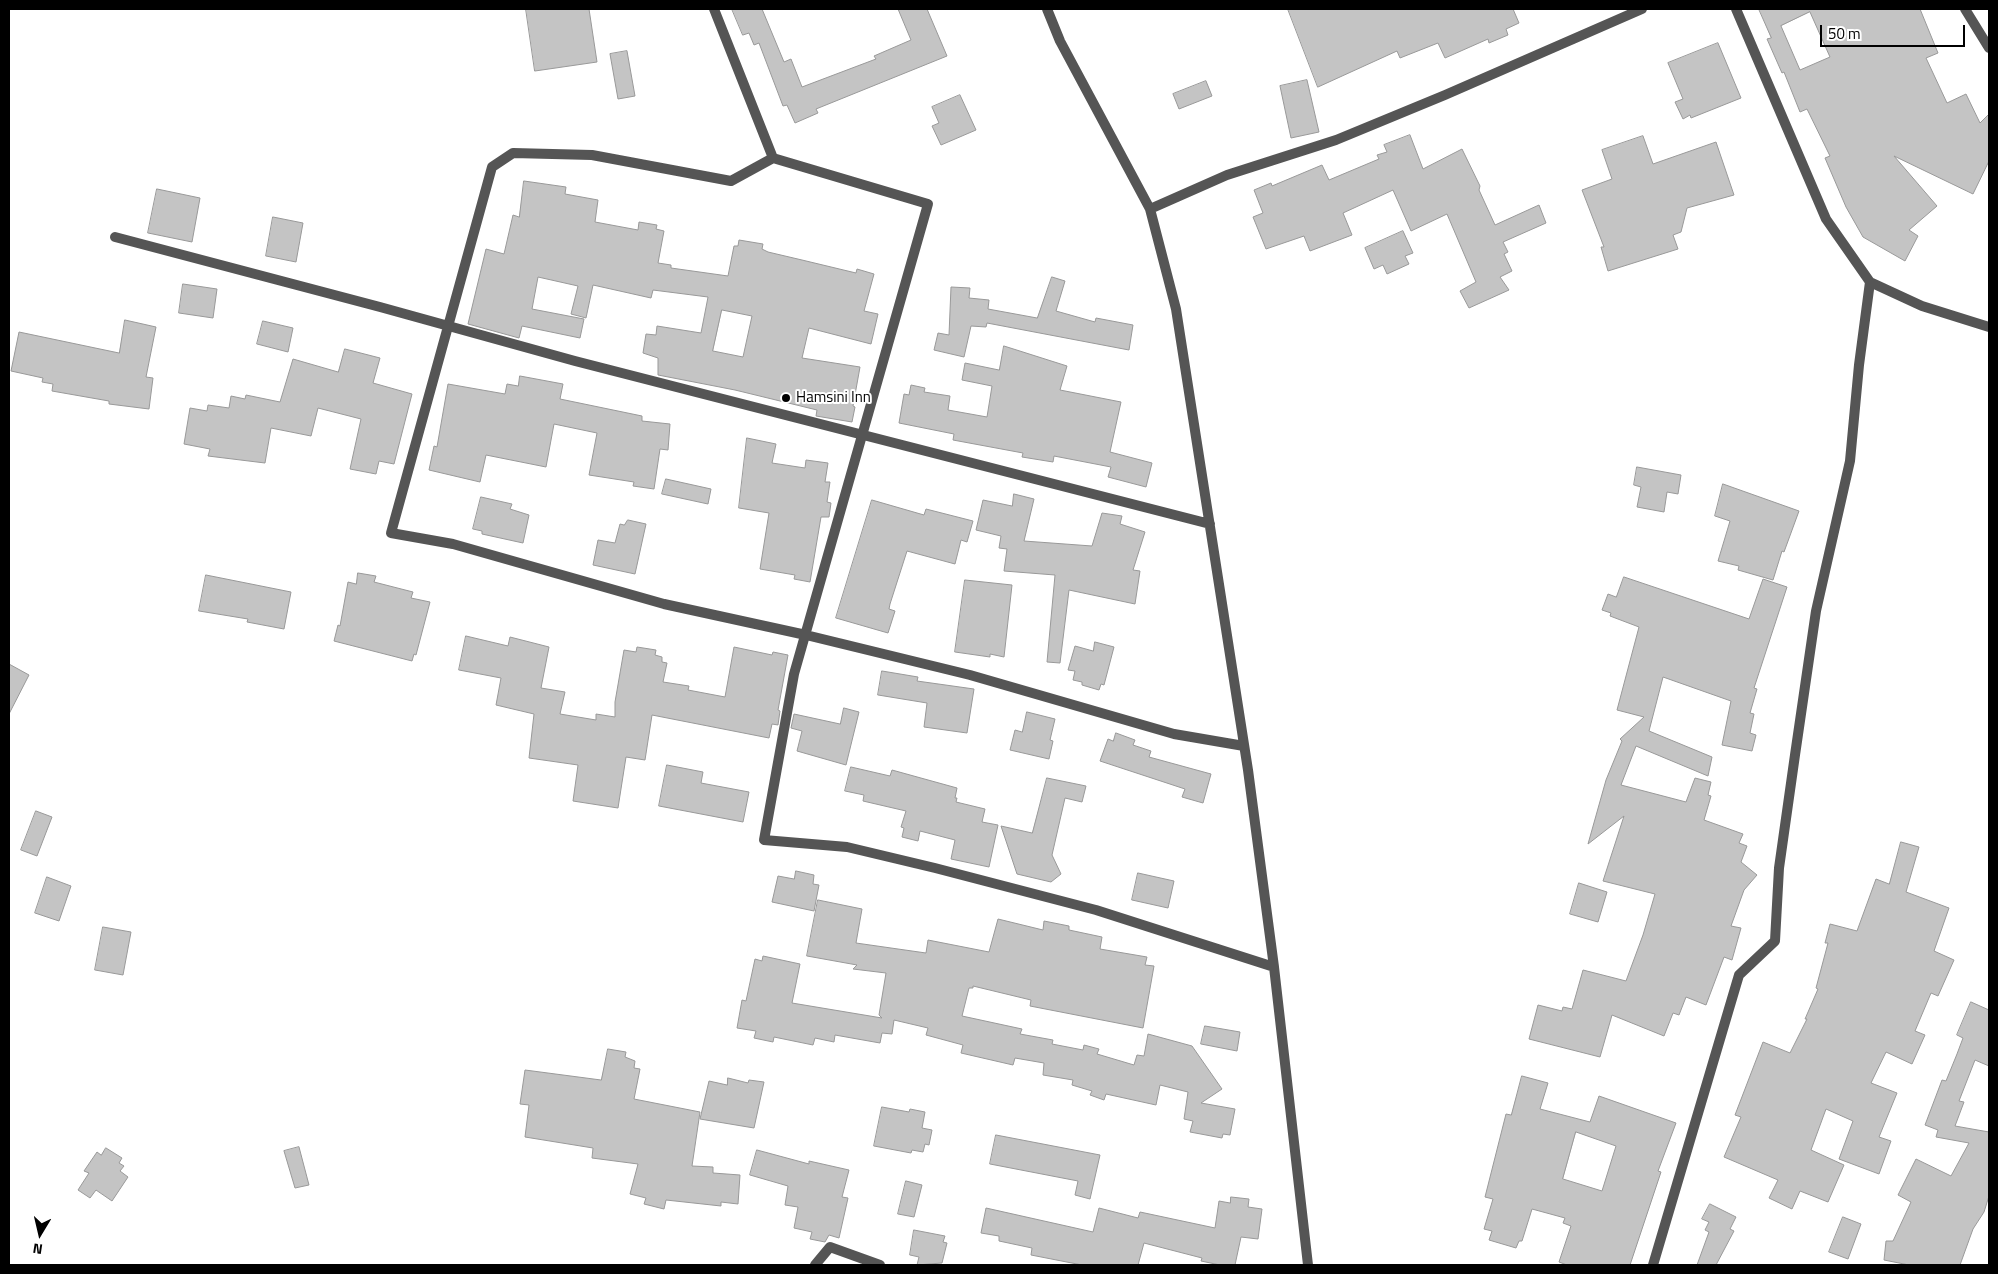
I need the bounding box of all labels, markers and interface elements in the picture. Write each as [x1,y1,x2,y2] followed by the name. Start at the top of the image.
[1823,15,1968,47] scale bar
[1828,22,1861,45] text: 50 m
[796,389,871,407] place label: Hamsini Inn
[780,392,792,404] marker: Hamsini Inn
[15,1209,65,1259] north arrow
[31,1238,44,1260] text: N

